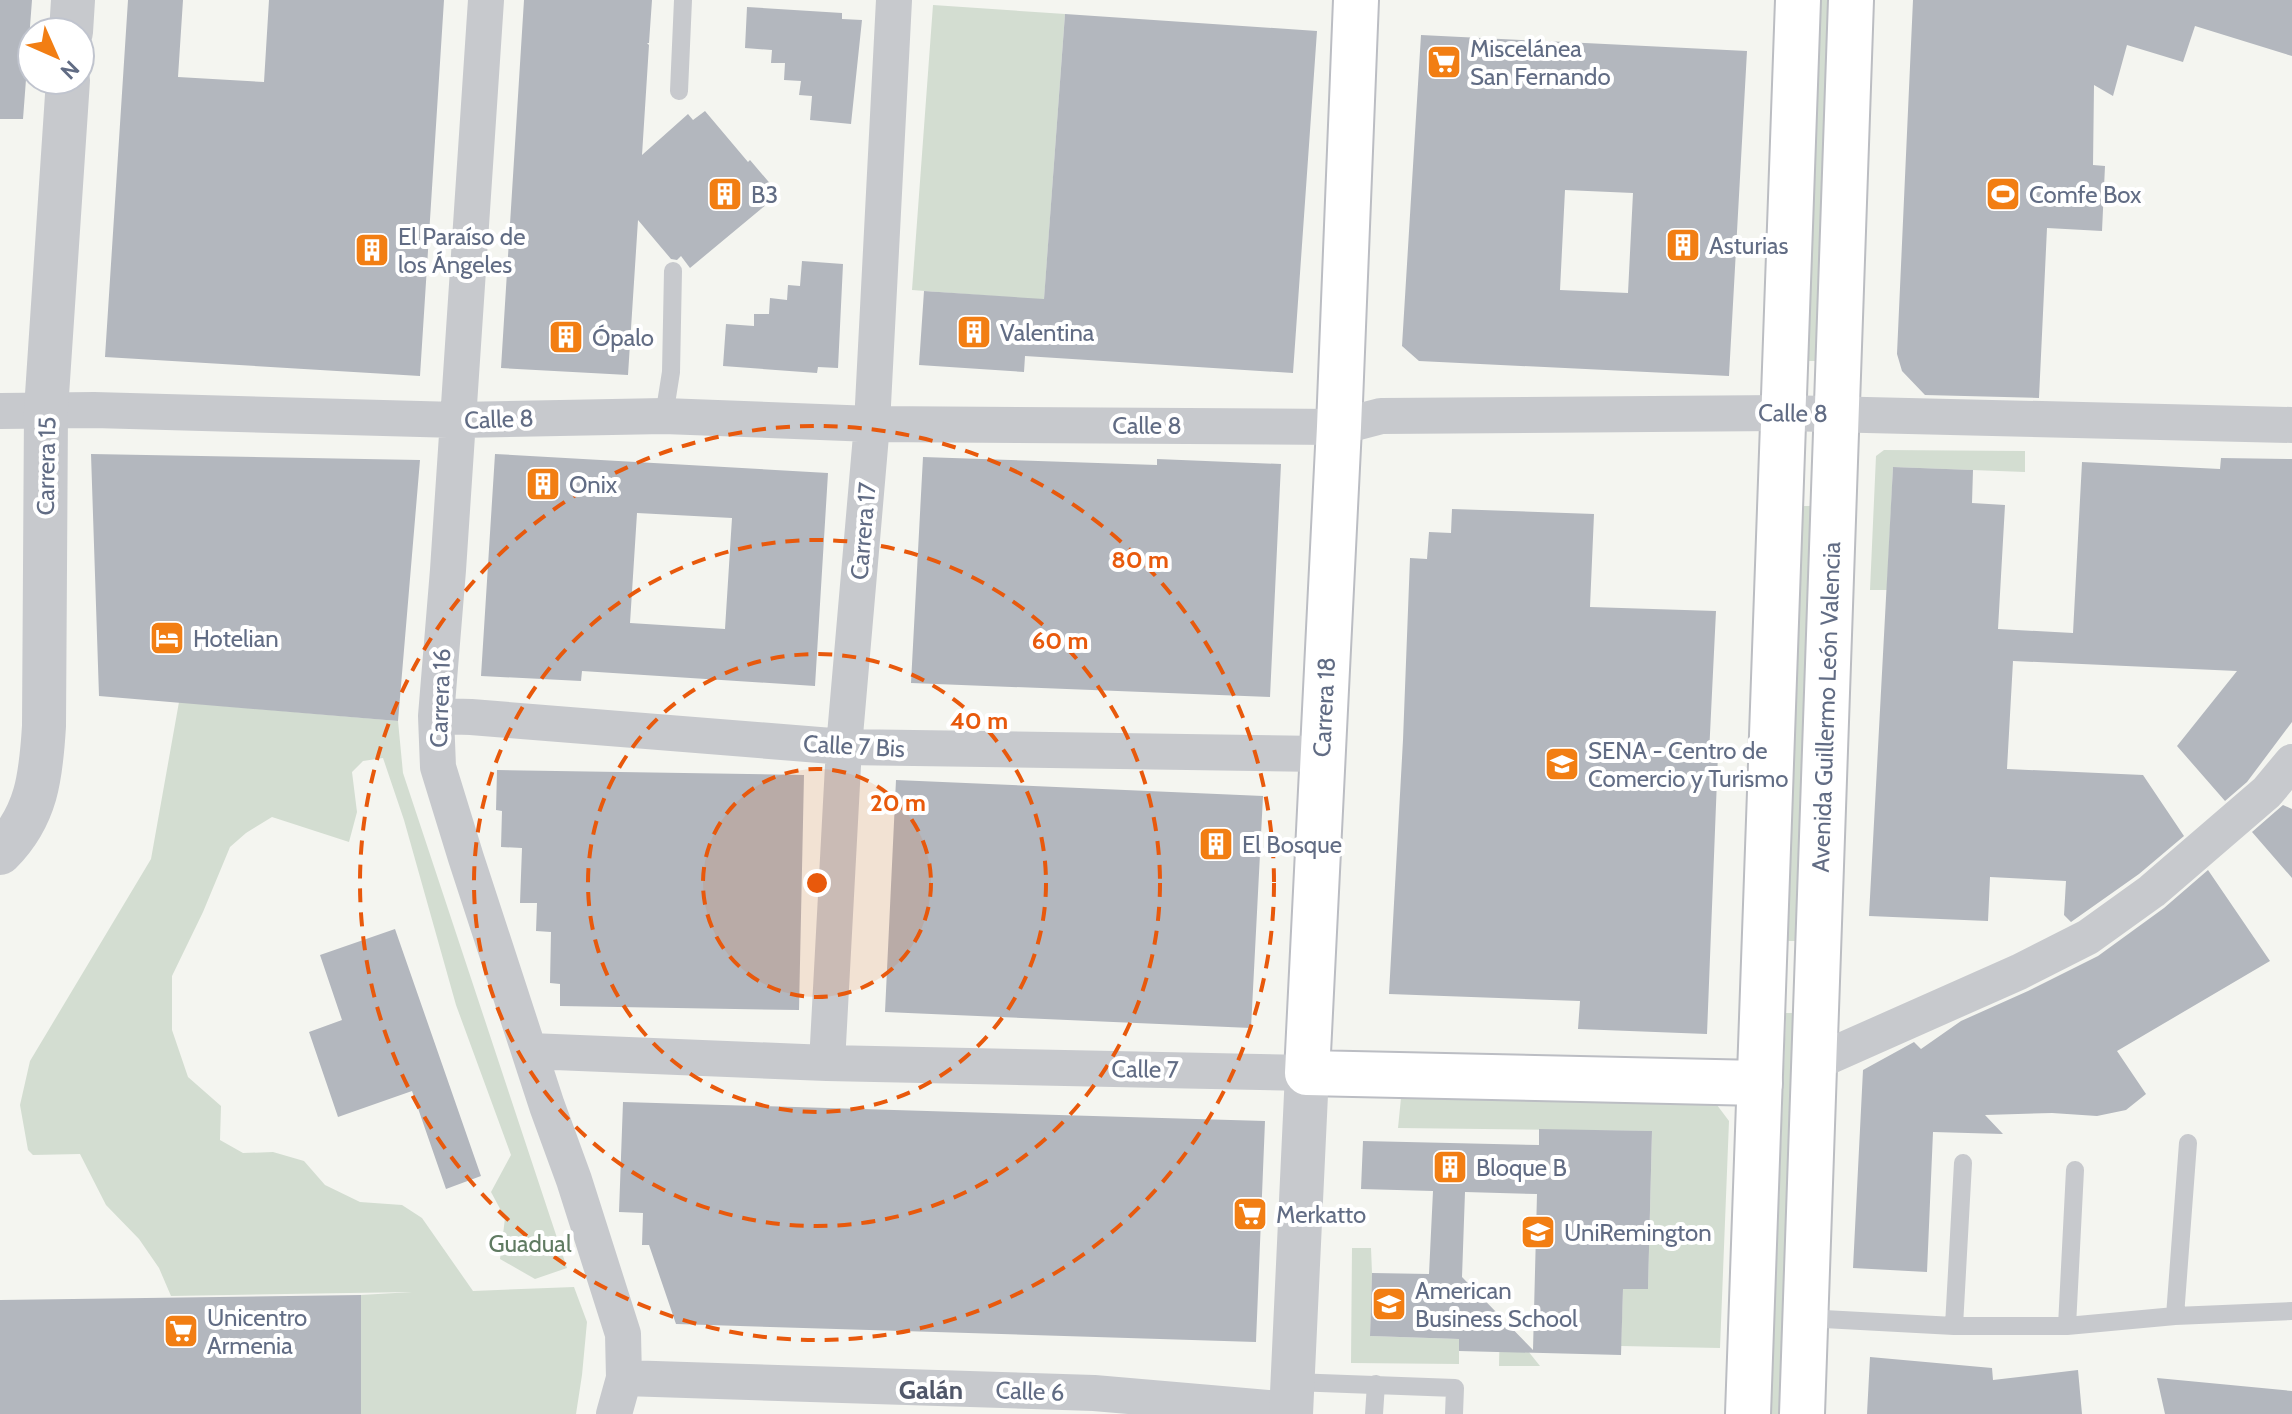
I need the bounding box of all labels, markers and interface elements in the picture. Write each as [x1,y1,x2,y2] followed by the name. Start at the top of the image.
[16,16,96,96] north arrow
[1470,34,1611,91] place label: Miscelánea San Fernando
[1425,43,1463,81] supermarket icon: Miscelánea San Fernando
[55,55,85,85] text: N
[706,175,744,213] building icon: B3
[1984,175,2022,213] sports icon: Comfe Box
[751,180,778,209] place label: B3
[2029,180,2142,209] place label: Comfe Box
[398,222,525,279] place label: El Paraíso de los Ángeles
[1664,226,1702,264] building icon: Asturias
[353,231,391,269] building icon: El Paraíso de los Ángeles
[1709,231,1789,260] place label: Asturias
[955,313,993,351] building icon: Valentina
[547,318,585,356] building icon: Ópalo
[1000,318,1095,347] place label: Valentina
[592,323,654,352] place label: Ópalo
[1758,398,1828,428] street label: Calle 8
[464,403,534,435] street label: Calle 8
[1112,411,1182,440] street label: Calle 8
[31,416,61,516] street label: Carrera 15
[524,465,562,503] building icon: Onix
[569,470,618,499] place label: Onix
[844,481,882,581] street label: Carrera 17
[1806,541,1846,873] street label: Avenida Guillermo León Valencia
[1111,545,1169,574] text: 80 m
[148,619,186,657] hotel icon: Hotelian
[193,624,279,653] place label: Hotelian
[1032,626,1088,655] text: 60 m
[424,648,456,748] street label: Carrera 16
[1307,656,1341,758] street label: Carrera 18
[950,706,1008,735] text: 40 m
[802,729,906,763] street label: Calle 7 Bis
[1588,736,1789,793] place label: SENA - Centro de Comercio y Turismo
[1543,745,1581,783] school or university icon: SENA - Centro de Comercio y Turismo
[870,788,926,817] text: 20 m
[1197,825,1235,863] building icon: El Bosque
[1242,830,1342,859] place label: El Bosque
[803,869,831,897] centre of rings
[1111,1054,1179,1084] street label: Calle 7
[1431,1148,1469,1186] building icon: Bloque B
[1476,1153,1567,1182] place label: Bloque B
[1231,1195,1269,1233] supermarket icon: Merkatto
[1276,1200,1366,1229] place label: Merkatto
[1519,1213,1557,1251] school or university icon: UniRemington
[1564,1218,1712,1247] place label: UniRemington
[488,1229,572,1258] park label: Guadual
[1415,1276,1578,1333] place label: American Business School
[1370,1285,1408,1323] school or university icon: American Business School
[207,1303,307,1360] place label: Unicentro Armenia
[162,1312,200,1350] supermarket icon: Unicentro Armenia
[899,1374,963,1406] district label: Galán
[995,1375,1065,1407] street label: Calle 6

